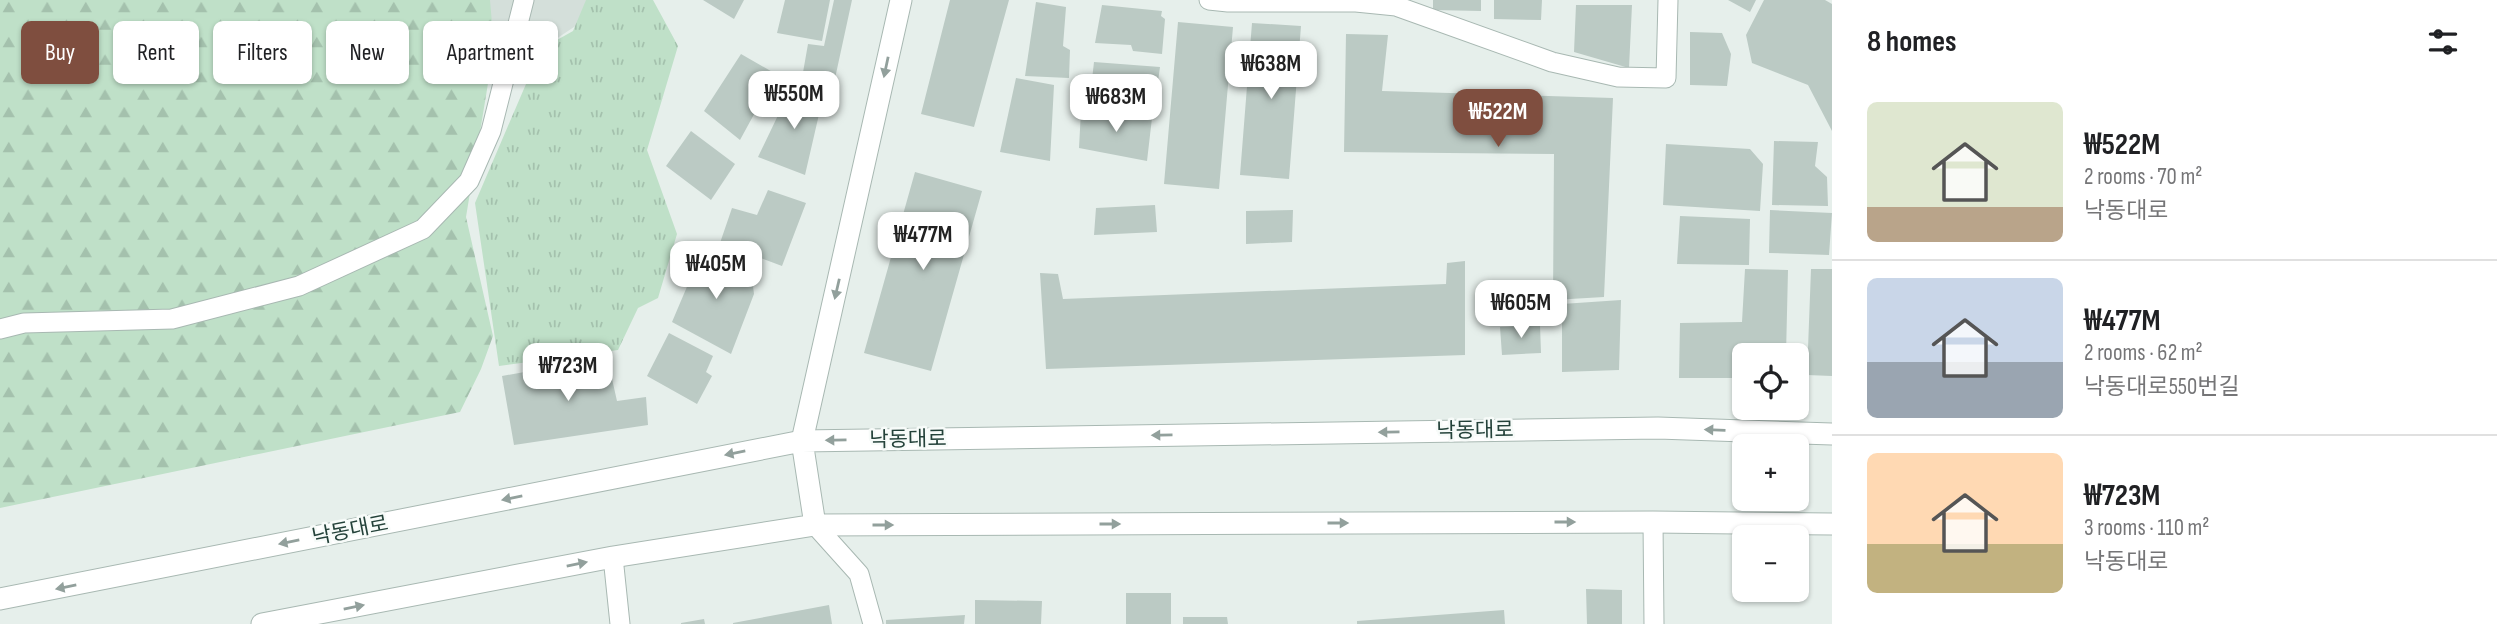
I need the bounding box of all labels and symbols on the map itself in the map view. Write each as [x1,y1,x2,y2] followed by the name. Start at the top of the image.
[1222,42,1320,101] pin: ₩638M
[880,56,891,78] one-way arrow
[745,72,843,131] pin: ₩550M
[1067,74,1165,134] pin: ₩683M
[1449,90,1547,149] pin: ₩522M
[874,212,972,272] pin: ₩477M
[667,242,765,301] pin: ₩405M
[831,278,842,300] one-way arrow
[1472,280,1570,340] pin: ₩605M
[519,344,617,403] pin: ₩723M
[1436,417,1514,444] street label: 낙동대로
[1704,424,1726,435] one-way arrow
[869,426,947,453] street label: 낙동대로
[1378,426,1400,438] one-way arrow
[1151,429,1173,441] one-way arrow
[825,434,847,446] one-way arrow
[724,448,746,459] one-way arrow
[501,492,523,503] one-way arrow
[310,511,390,550] street label: 낙동대로
[1555,516,1577,528] one-way arrow
[1327,517,1349,529] one-way arrow
[1100,518,1122,530] one-way arrow
[872,519,894,531] one-way arrow
[278,537,300,548] one-way arrow
[566,558,588,569] one-way arrow
[55,582,77,593] one-way arrow
[343,601,365,612] one-way arrow

